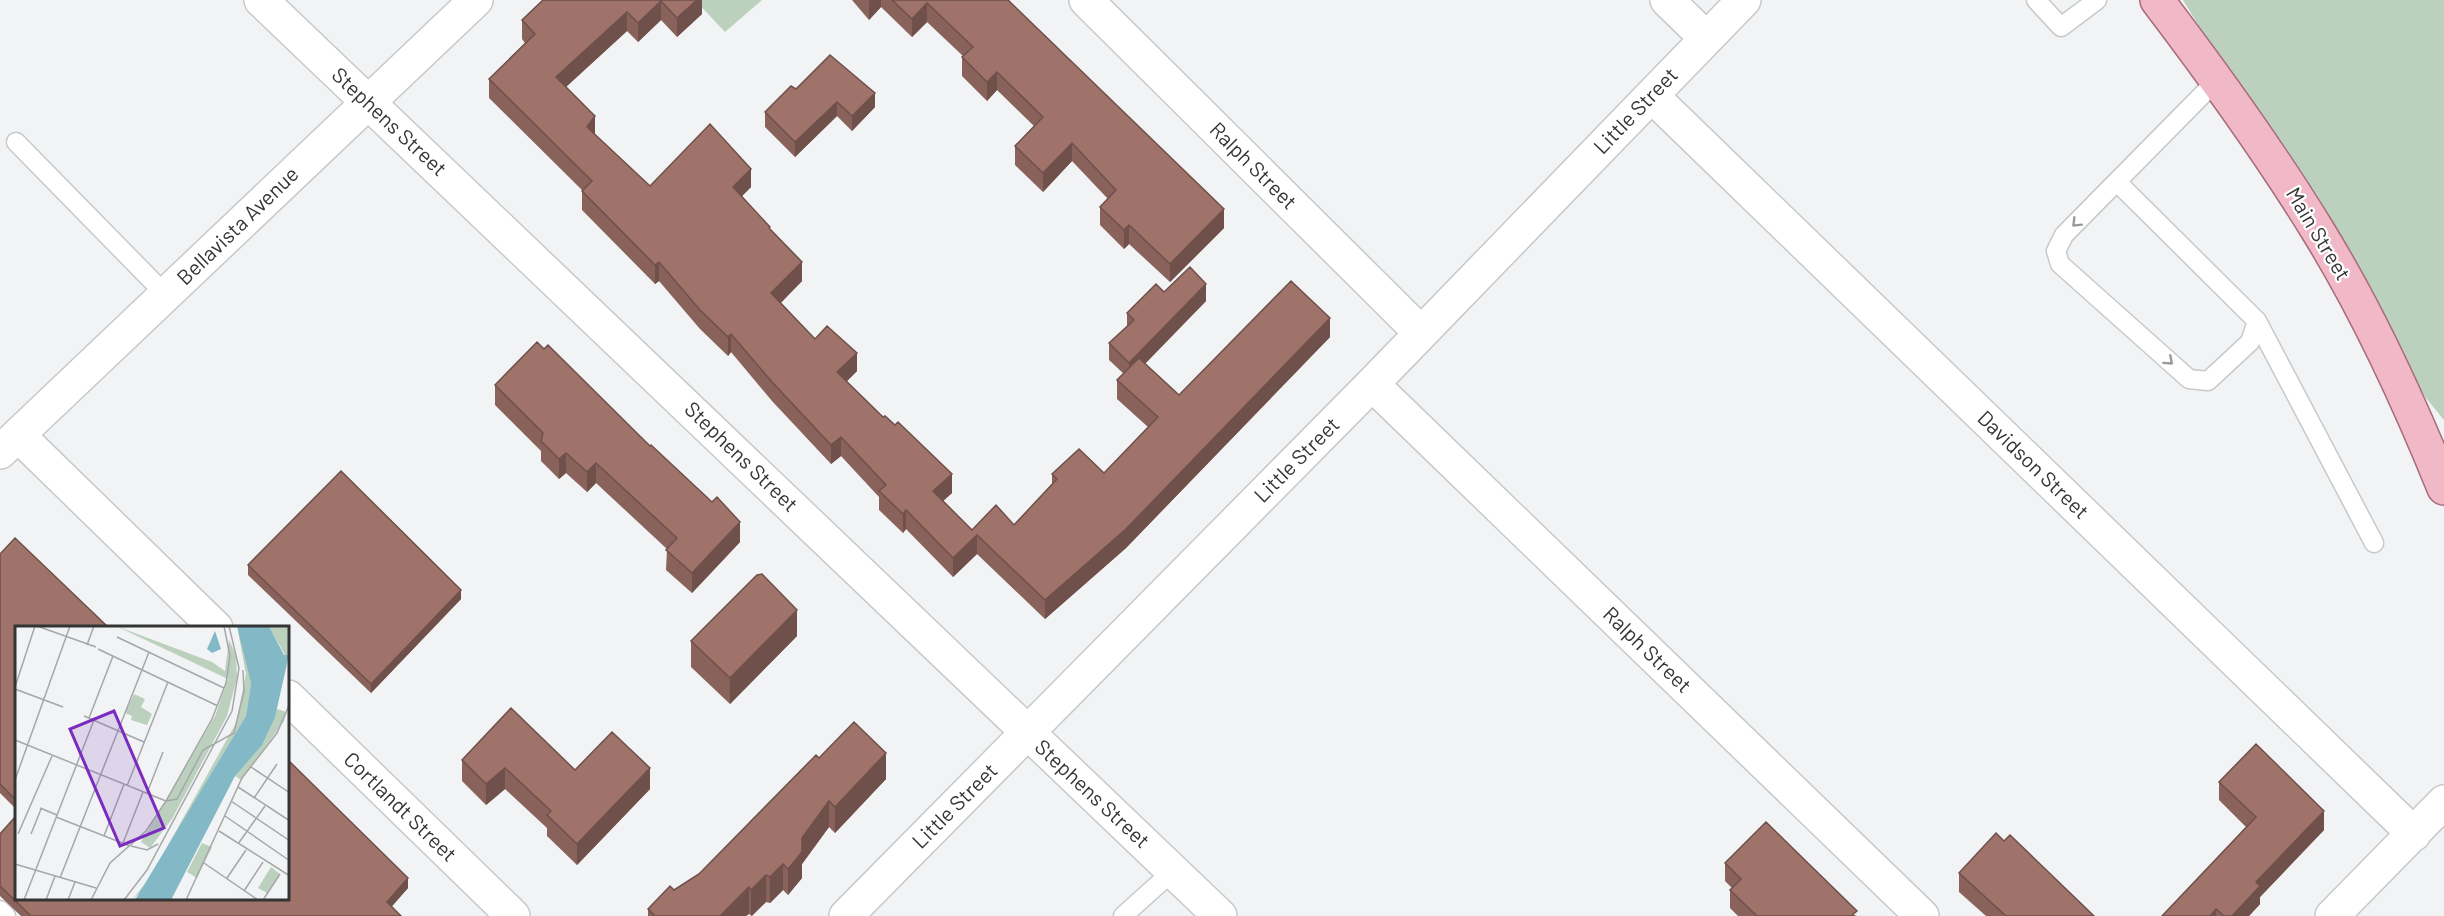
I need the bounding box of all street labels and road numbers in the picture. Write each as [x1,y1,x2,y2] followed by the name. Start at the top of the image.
[327,61,453,180] street label: Stephens Street
[1588,62,1682,158] street label: Little Street
[1205,116,1303,214] street label: Ralph Street
[171,161,303,289] street label: Bellavista Avenue
[2282,182,2357,284] street label: Main Street
[680,396,804,516] street label: Stephens Street
[1973,405,2095,523] street label: Davidson Street
[1248,411,1344,507] street label: Little Street
[1599,601,1697,697] street label: Ralph Street
[1030,733,1156,852] street label: Stephens Street
[339,746,463,866] street label: Cortlandt Street
[906,757,1002,853] street label: Little Street

